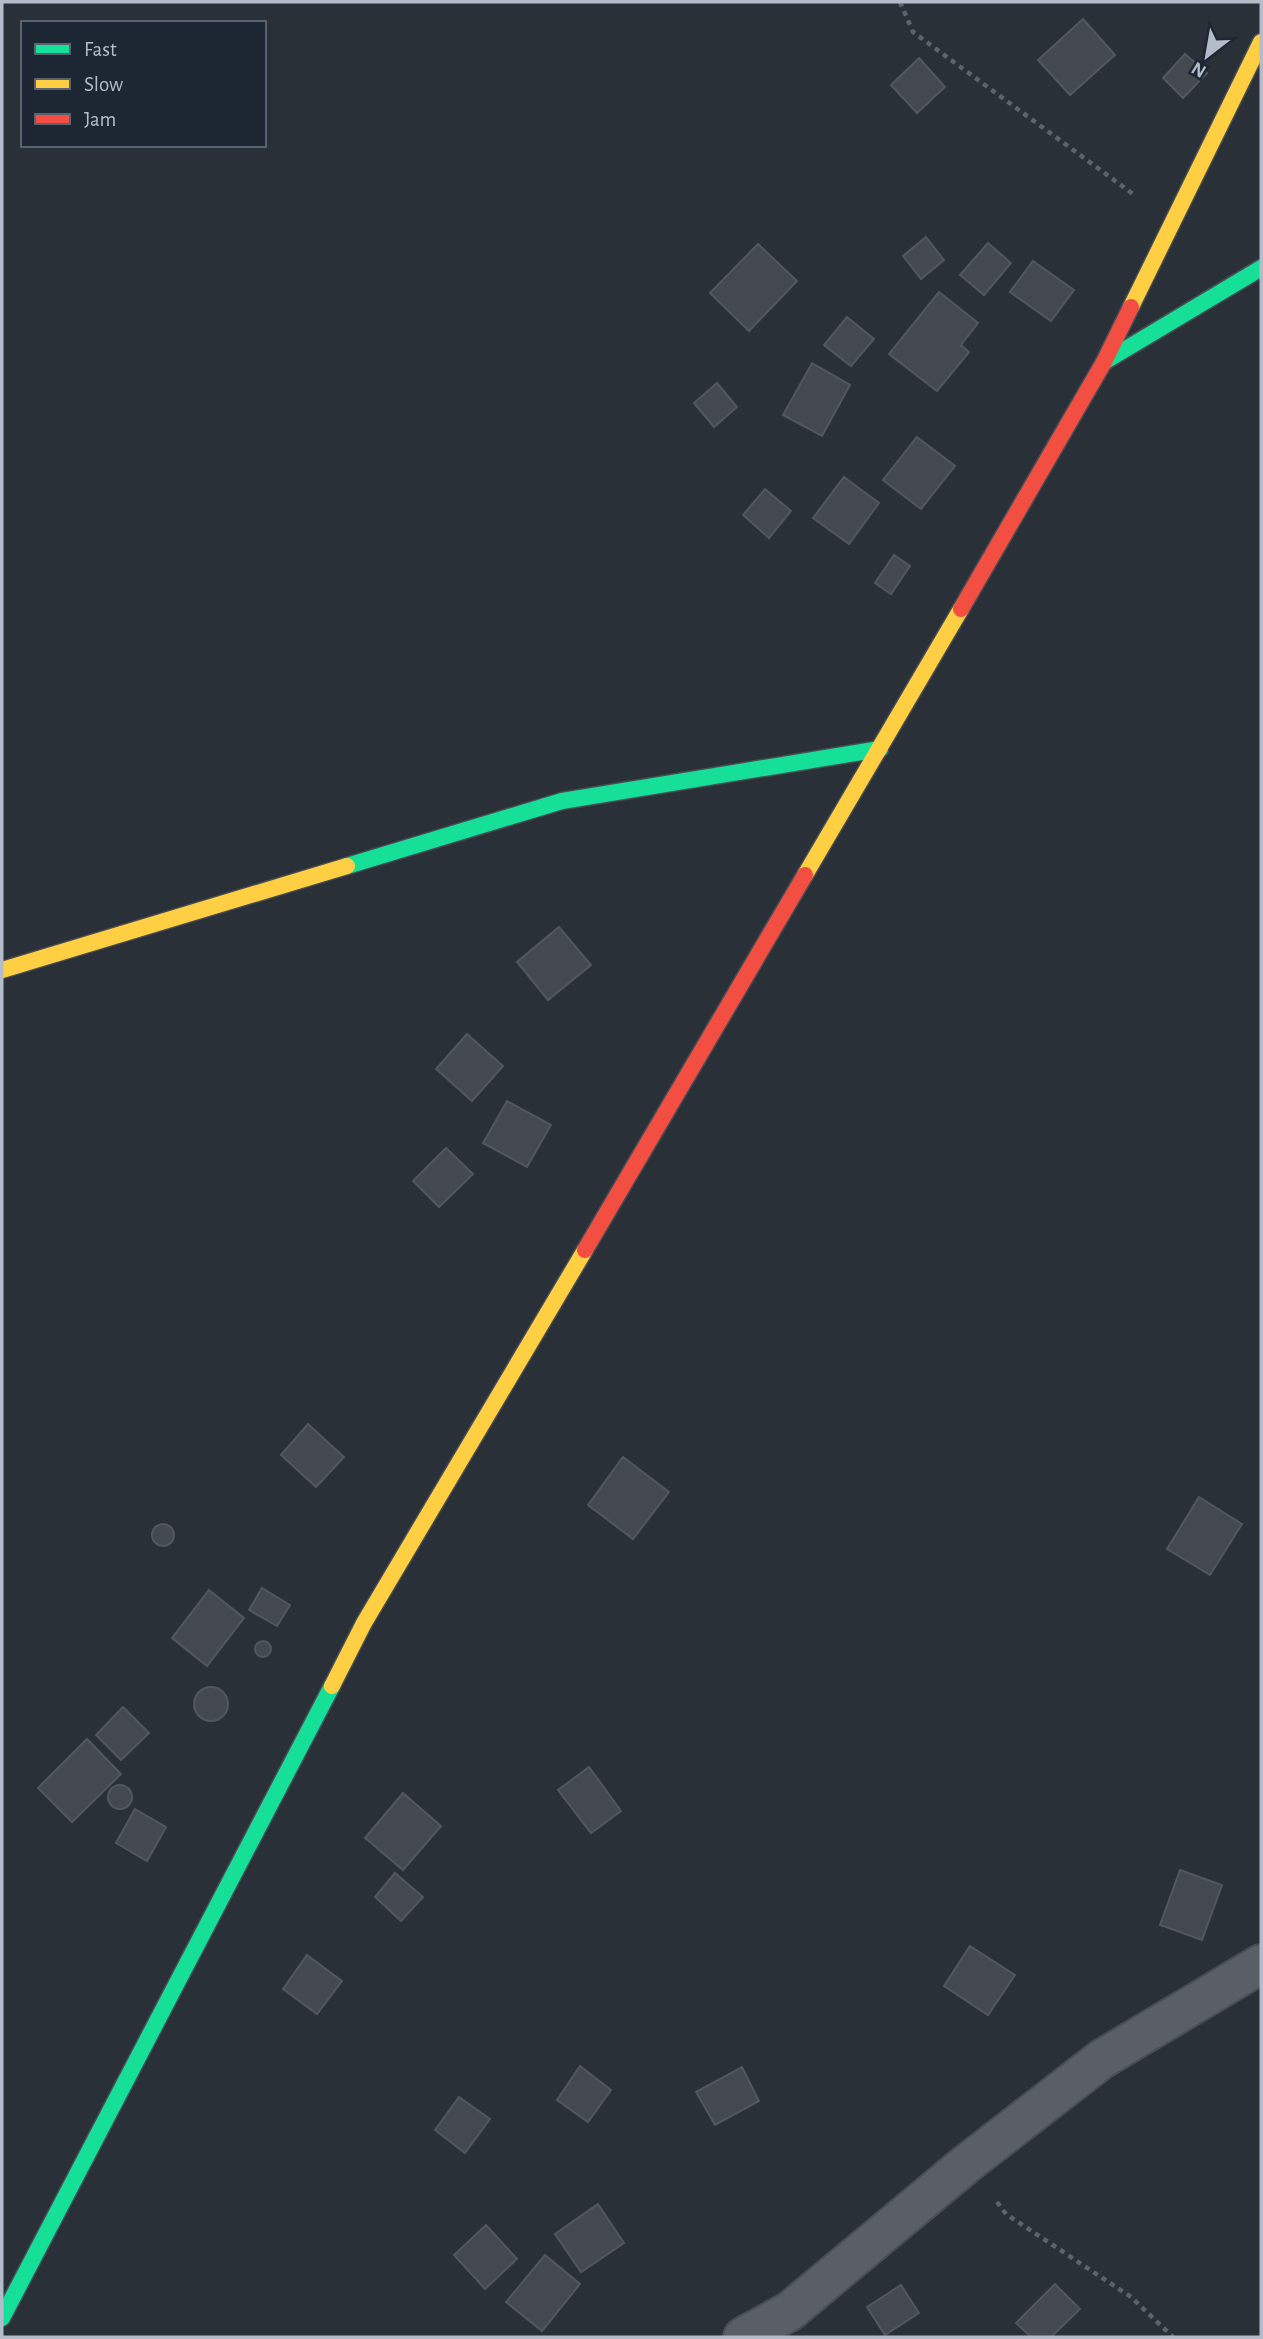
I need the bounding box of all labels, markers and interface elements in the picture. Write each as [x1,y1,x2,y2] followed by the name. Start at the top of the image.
[21,21,266,147] legend
[1172,21,1242,91] north arrow
[84,39,117,60] text: Fast
[1188,58,1210,81] text: N
[84,74,123,95] text: Slow
[84,109,116,130] text: Jam

